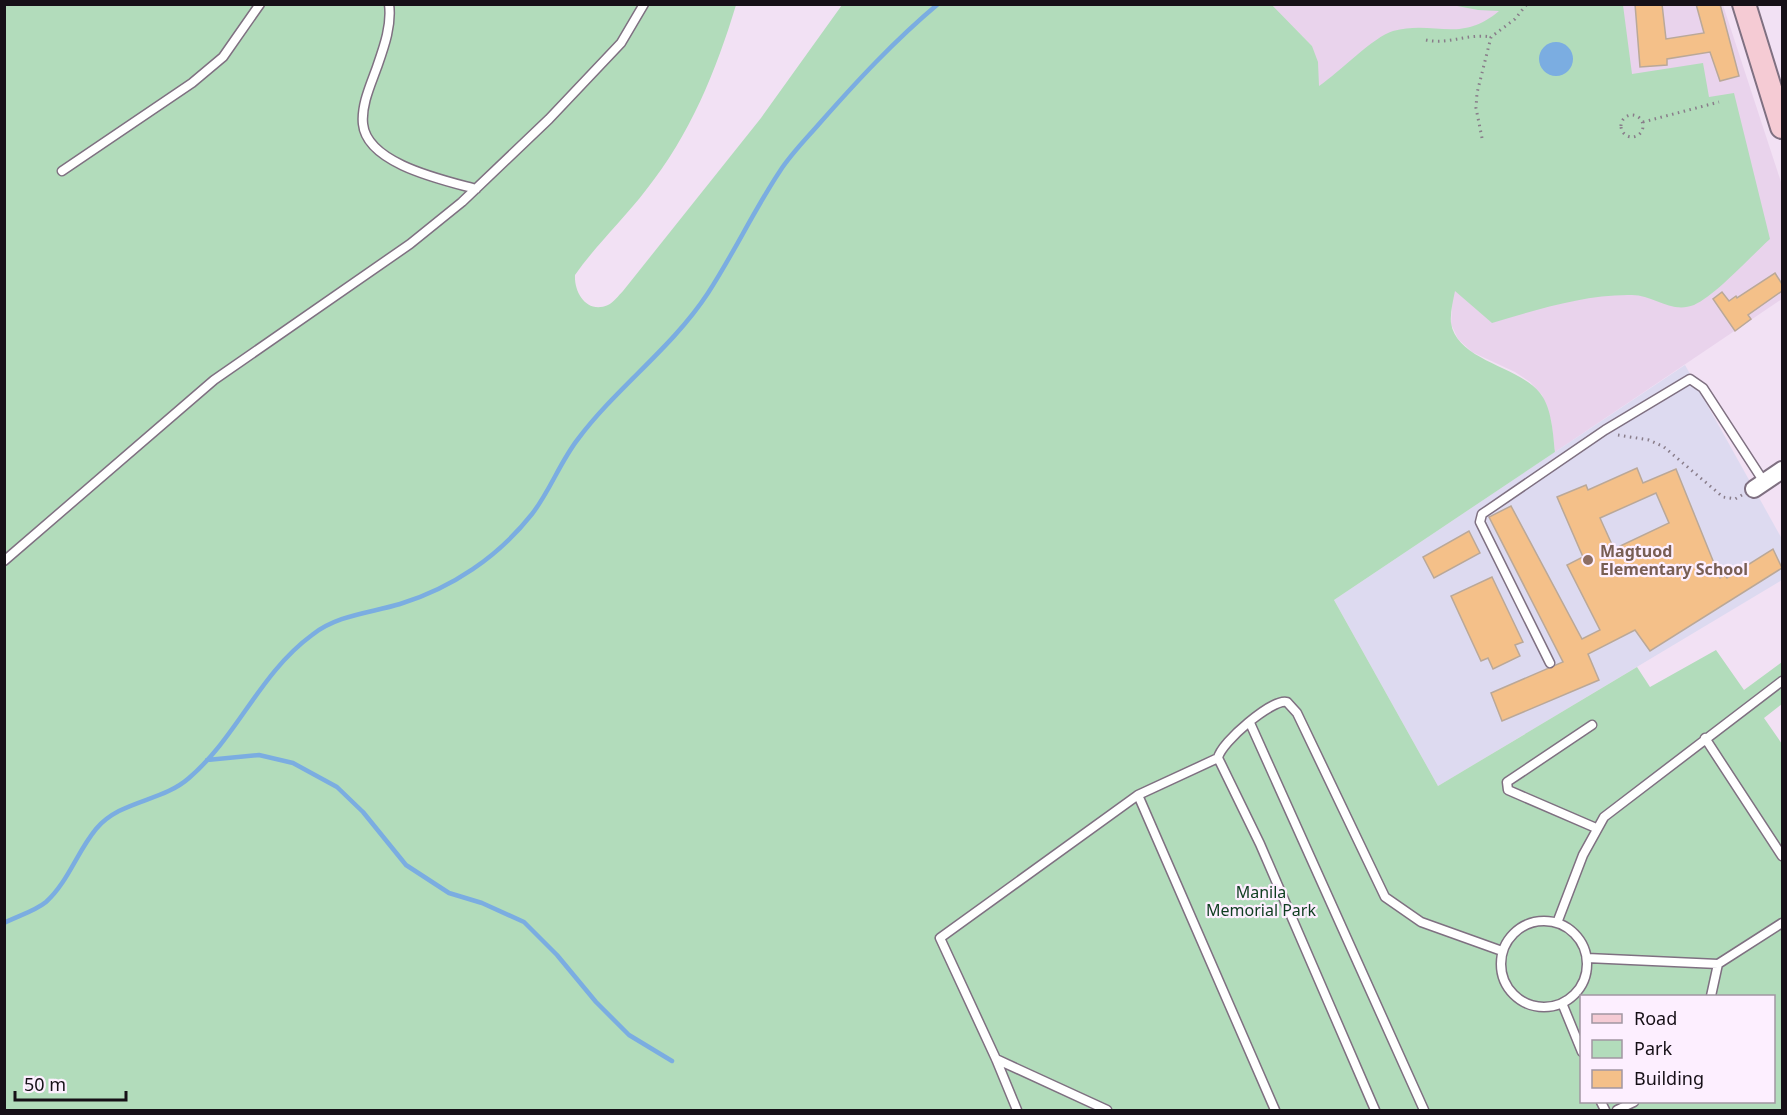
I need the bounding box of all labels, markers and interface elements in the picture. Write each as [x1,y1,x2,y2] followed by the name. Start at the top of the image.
[1600,540,1748,580] place label: Magtuod Elementary School
[1581,553,1595,567] marker: Magtuod Elementary School
[1206,881,1316,921] park label: Manila Memorial Park
[1580,995,1775,1103] legend
[1634,1006,1677,1030] text: Road
[1634,1036,1672,1060] text: Park
[15,1064,126,1102] scale bar
[1634,1066,1704,1090] text: Building
[24,1072,66,1096] text: 50 m

